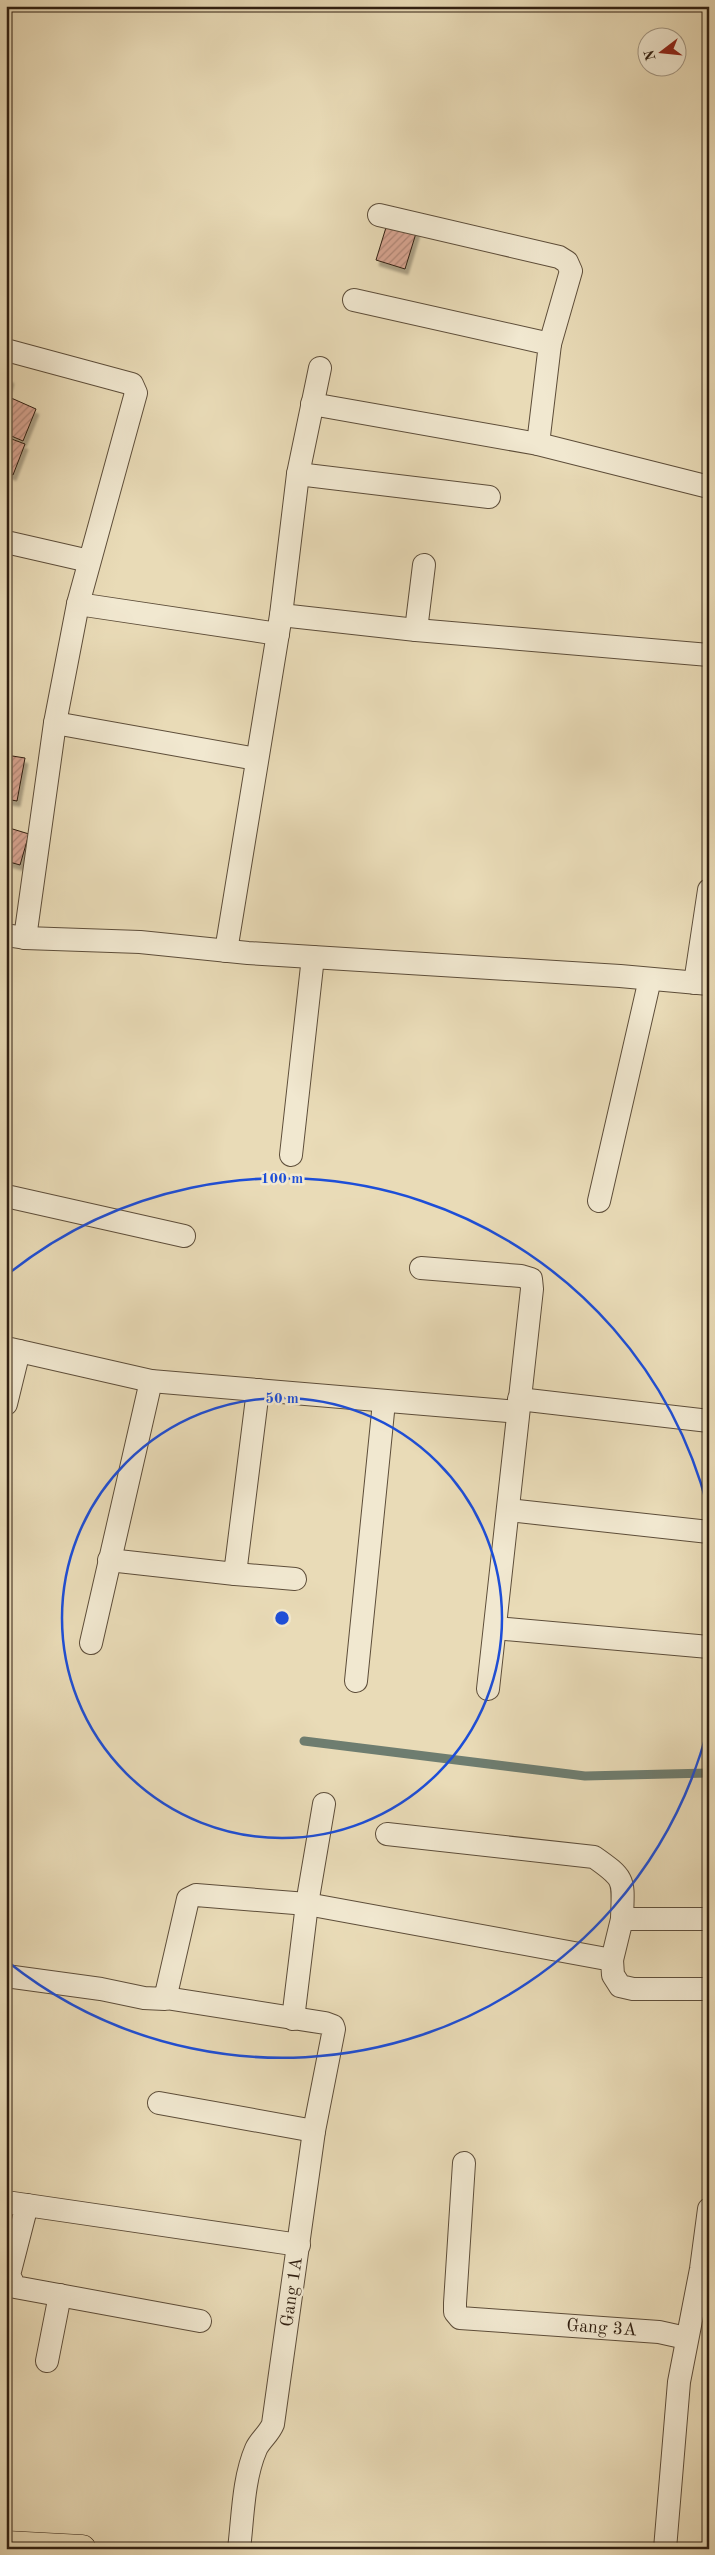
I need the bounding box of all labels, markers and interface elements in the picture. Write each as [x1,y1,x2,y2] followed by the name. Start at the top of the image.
[638,28,688,78] north arrow
[642,48,659,62] text: N
[261,1172,303,1187] text: 100 m
[265,1392,299,1407] text: 50 m
[273,1609,291,1627] centre of rings
[278,2256,306,2328] street label: Gang 1A
[566,2317,638,2339] street label: Gang 3A

